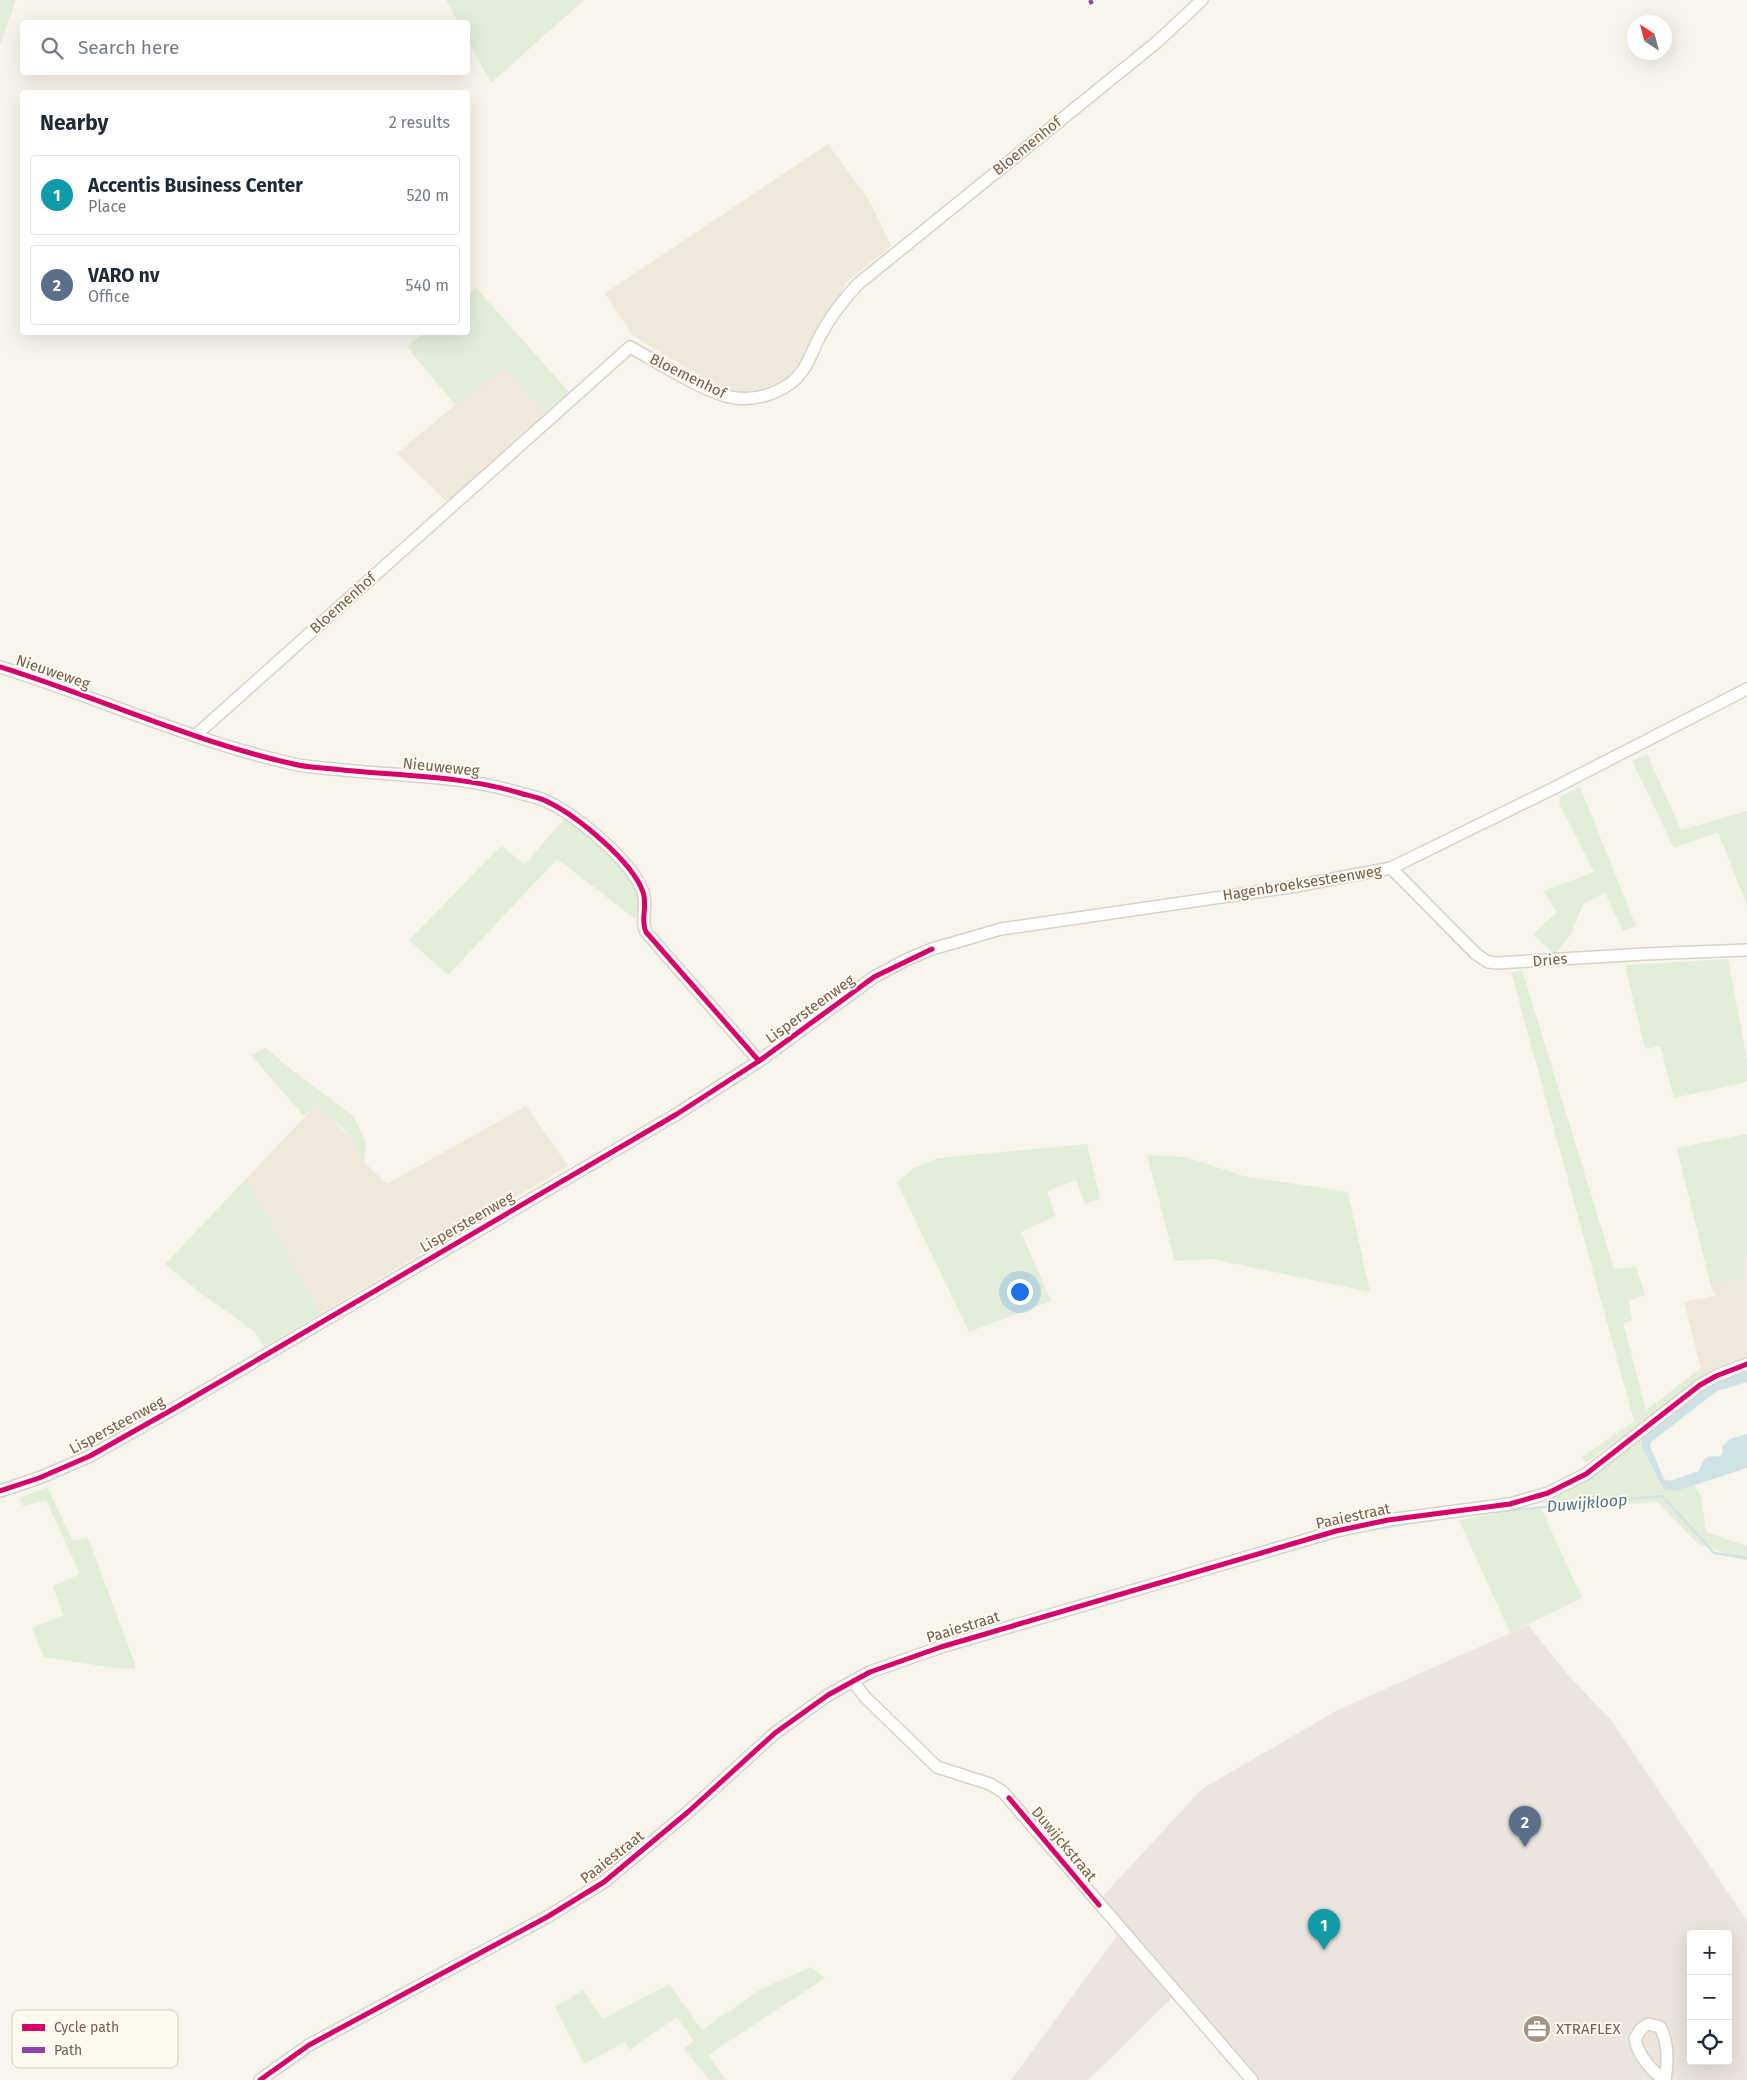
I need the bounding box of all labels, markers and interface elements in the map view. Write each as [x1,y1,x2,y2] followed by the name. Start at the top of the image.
[1627,15,1672,60] north arrow
[20,20,470,75] search box
[38,34,66,62] icon: search
[78,36,179,59] text: Search here
[40,110,108,136] text: Nearby
[989,112,1066,179] street label: Bloemenhof
[389,113,450,132] text: 2 results
[88,174,303,197] text: Accentis Business Center
[53,186,61,205] text: 1
[406,186,449,205] text: 520 m
[88,197,127,216] text: Place
[88,264,159,287] text: VARO nv
[53,276,61,295] text: 2
[406,276,449,295] text: 540 m
[88,287,130,306] text: Office
[647,350,730,403] street label: Bloemenhof
[306,568,380,637] street label: Bloemenhof
[14,651,93,693] street label: Nieuweweg
[402,754,480,780] street label: Nieuweweg
[1221,862,1383,904] street label: Hagenbroeksesteenweg
[1532,950,1568,970] street label: Dries
[762,971,858,1047] street label: Lispersteenweg
[417,1188,517,1256] street label: Lispersteenweg
[1007,1279,1033,1305] your location
[66,1392,168,1458] street label: Lispersteenweg
[1546,1490,1628,1516] water label: Duwijkloop
[1314,1499,1393,1533] street label: Paaiestraat
[924,1607,1002,1647] street label: Paaiestraat
[1028,1803,1101,1885] street label: Duwijckstraat
[1509,1806,1541,1847] pin: 2
[577,1826,648,1887] street label: Paaiestraat
[1308,1909,1340,1950] pin: 1
[1687,1930,1732,2065] map controls
[1687,1930,1732,1975] button: +
[1687,1975,1732,2020] button: −
[12,2010,178,2068] legend
[1522,2014,1552,2044] office icon: XTRAFLEX
[54,2019,119,2036] text: Cycle path
[1556,2020,1621,2038] place label: XTRAFLEX
[1687,2020,1732,2065] button: locate
[54,2042,82,2059] text: Path

